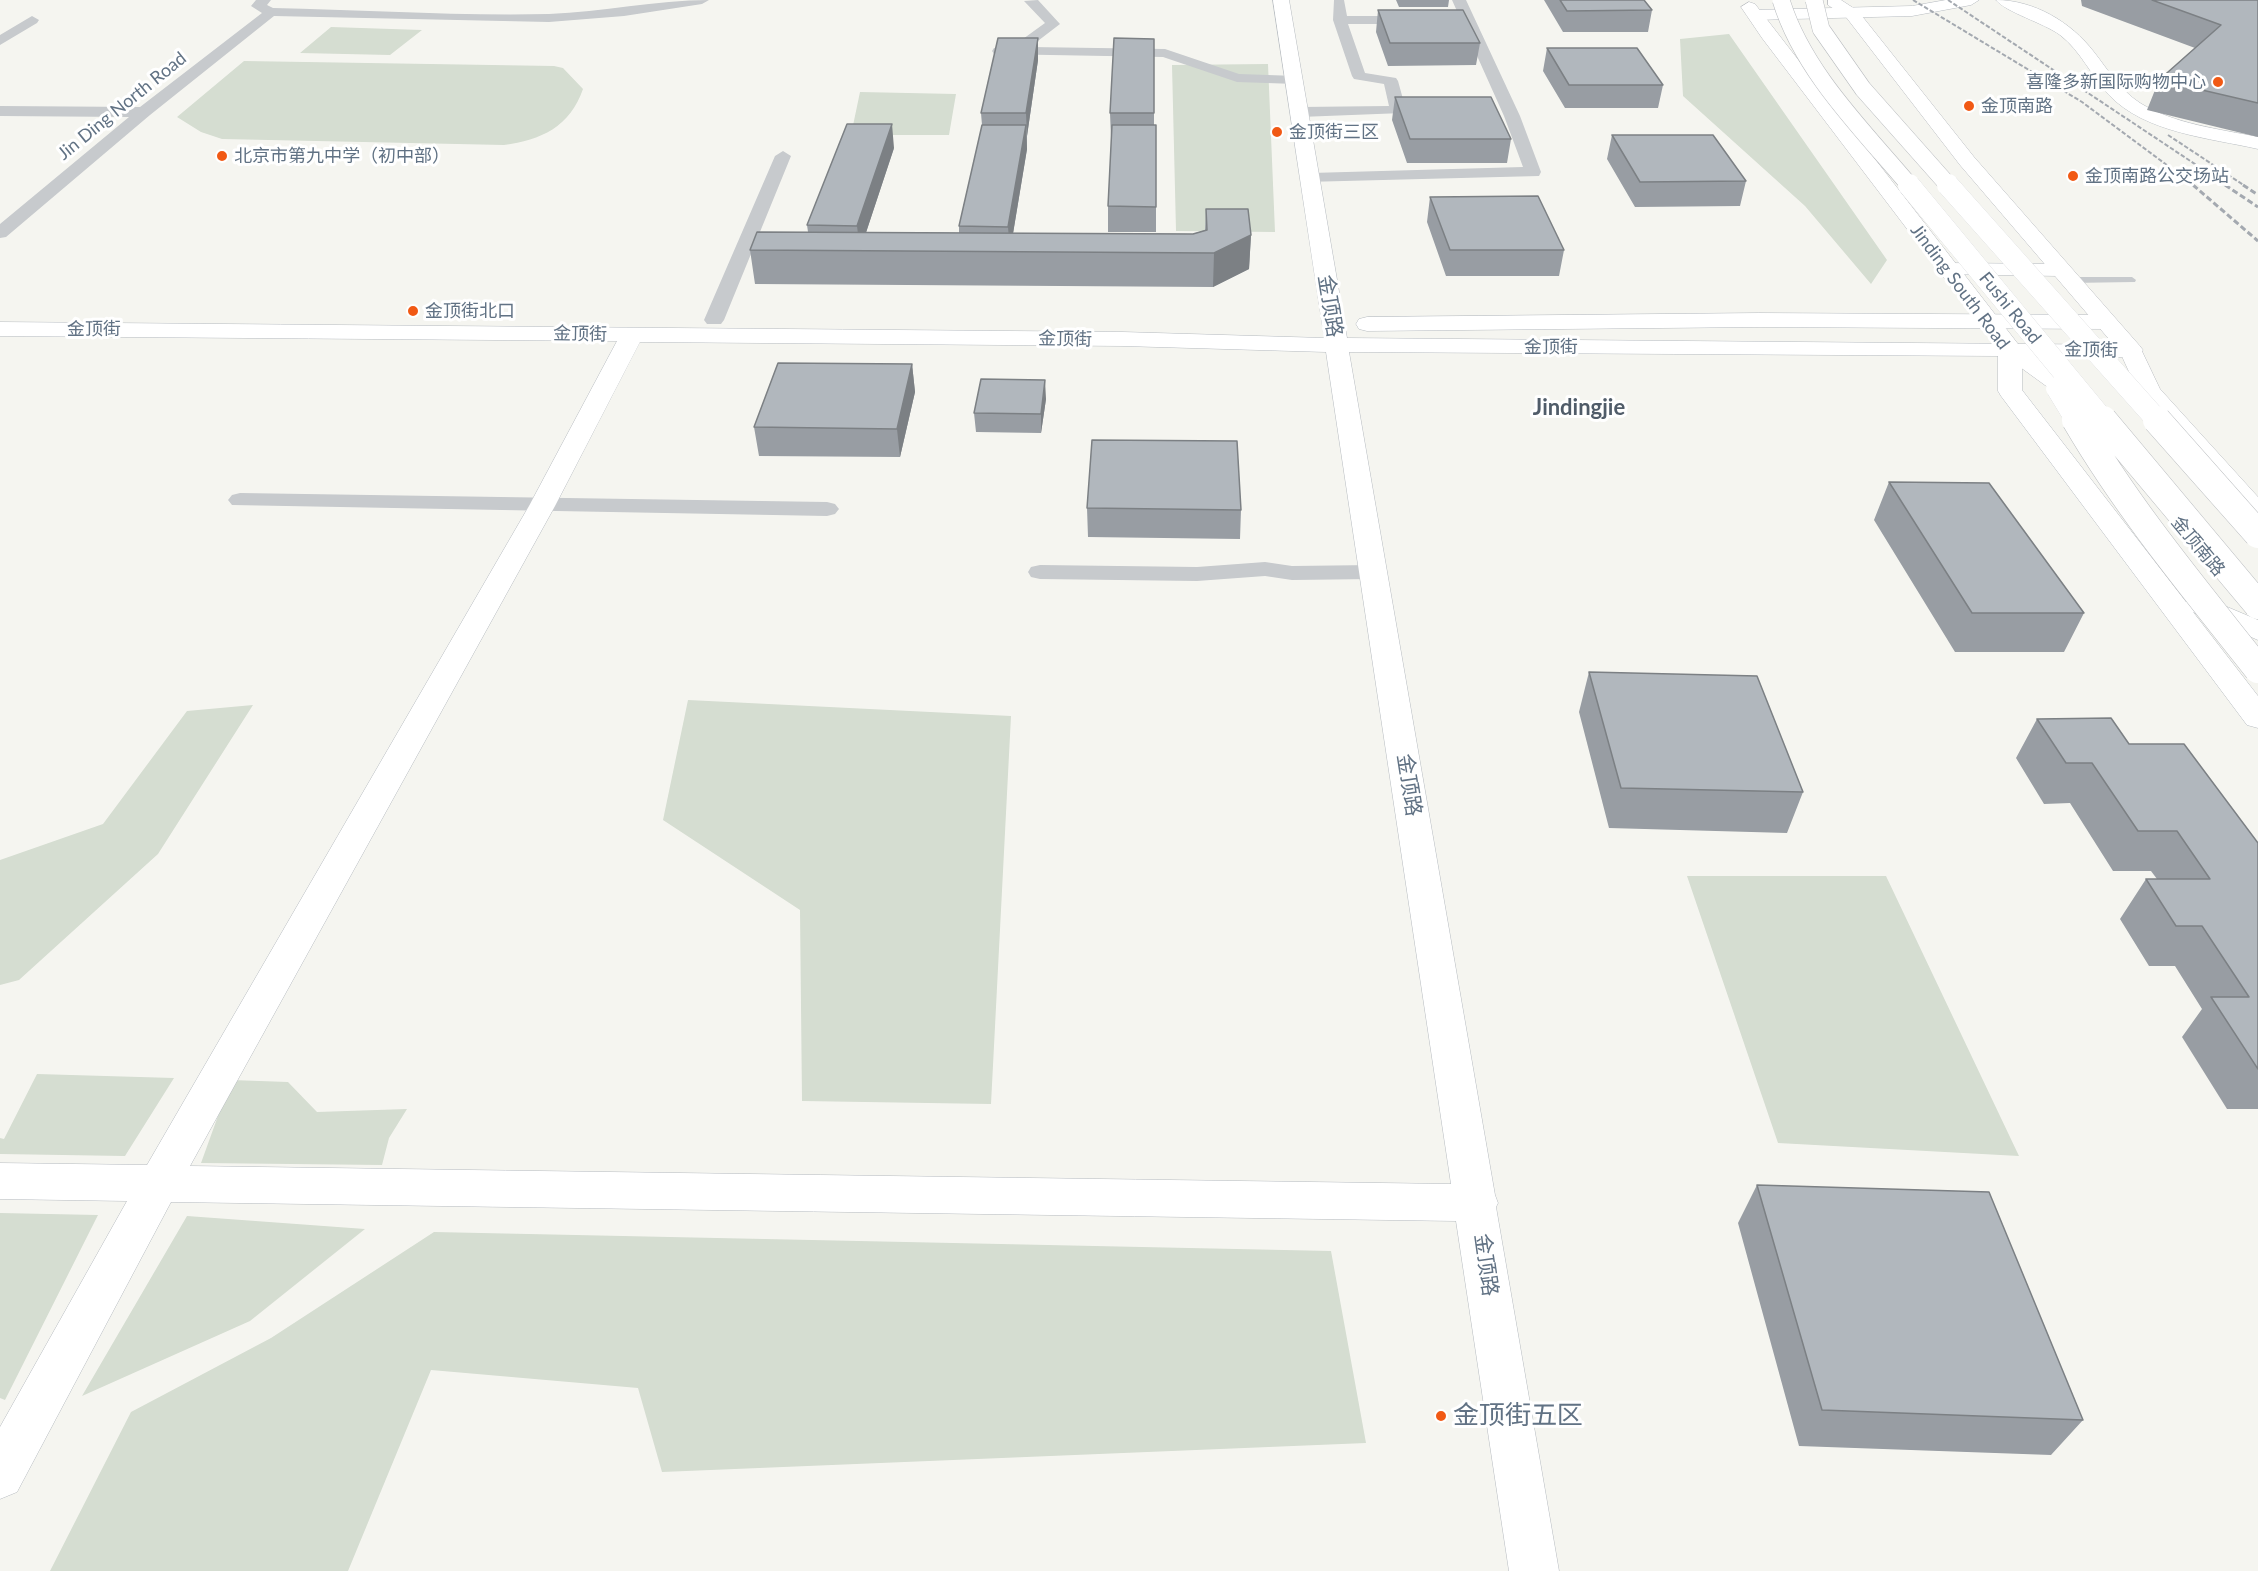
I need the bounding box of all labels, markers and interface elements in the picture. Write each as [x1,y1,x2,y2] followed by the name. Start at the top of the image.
[53,47,191,165] street label: Jin Ding North Road
[2026,71,2206,93] place label: 喜隆多新国际购物中心
[2211,75,2225,89] marker: 喜隆多新国际购物中心
[1981,95,2053,117] place label: 金顶南路
[1962,99,1976,113] marker: 金顶南路
[1289,121,1379,143] place label: 金顶街三区
[1270,125,1284,139] marker: 金顶街三区
[234,145,450,167] place label: 北京市第九中学（初中部）
[215,149,229,163] marker: 北京市第九中学（初中部）
[2085,165,2229,187] place label: 金顶南路公交场站
[2066,169,2080,183] marker: 金顶南路公交场站
[1906,220,2014,354] street label: Jinding South Road
[1974,268,2046,348] street label: Fushi Road
[1313,273,1347,339] street label: 金顶路
[425,300,515,322] place label: 金顶街北口
[406,304,420,318] marker: 金顶街北口
[67,318,121,340] street label: 金顶街
[553,323,607,345] street label: 金顶街
[1038,328,1092,350] street label: 金顶街
[1524,336,1578,358] street label: 金顶街
[2064,339,2118,361] street label: 金顶街
[1533,395,1625,421] district label: Jindingjie
[2167,511,2229,581] street label: 金顶南路
[1392,752,1426,818] street label: 金顶路
[1469,1232,1503,1298] street label: 金顶路
[1453,1400,1583,1432] place label: 金顶街五区
[1434,1409,1448,1423] marker: 金顶街五区

